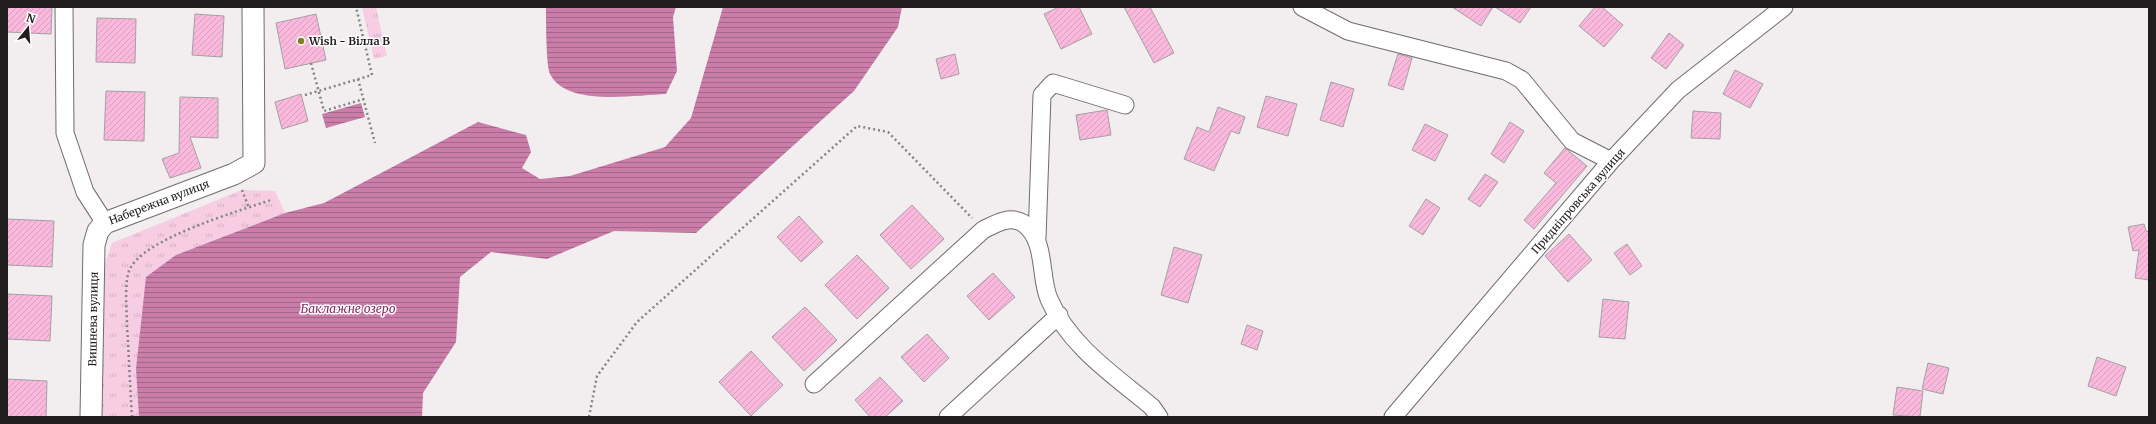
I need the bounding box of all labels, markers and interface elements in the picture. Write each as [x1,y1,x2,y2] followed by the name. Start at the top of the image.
[8,8,48,48] north arrow
[25,10,37,26] text: N
[308,34,390,48] place label: Wish - Вілла B
[296,36,306,46] marker: Wish - Вілла B
[1528,145,1628,257] street label: Придніпровська вулиця
[107,176,212,228] street label: Набережна вулиця
[85,271,101,366] street label: Вишнева вулиця
[301,301,396,316] water label: Баклажне озеро

